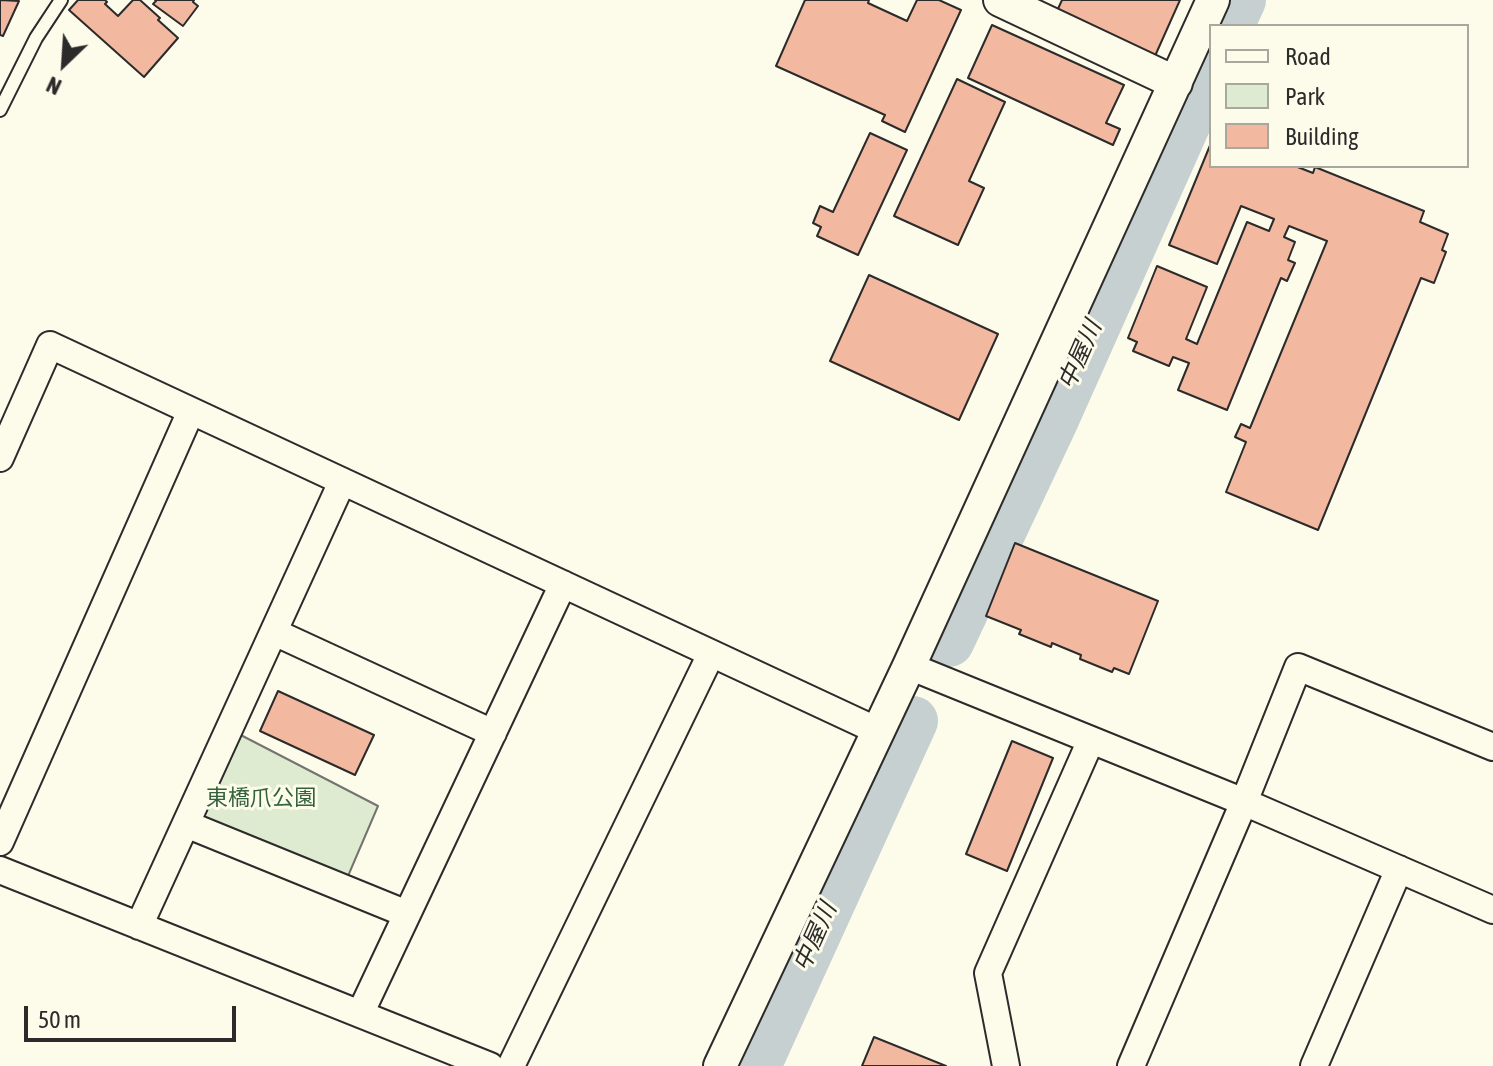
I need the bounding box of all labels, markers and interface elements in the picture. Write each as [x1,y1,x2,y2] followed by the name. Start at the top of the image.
[24,24,104,104] north arrow
[1209,24,1469,168] legend
[1285,43,1331,70] text: Road
[42,71,65,100] text: N
[1285,83,1325,110] text: Park
[1285,123,1358,150] text: Building
[1052,316,1108,394] water label: 中屋川
[206,785,316,811] park label: 東橋爪公園
[787,898,843,976] water label: 中屋川
[28,990,240,1040] scale bar
[38,1006,81,1033] text: 50 m

